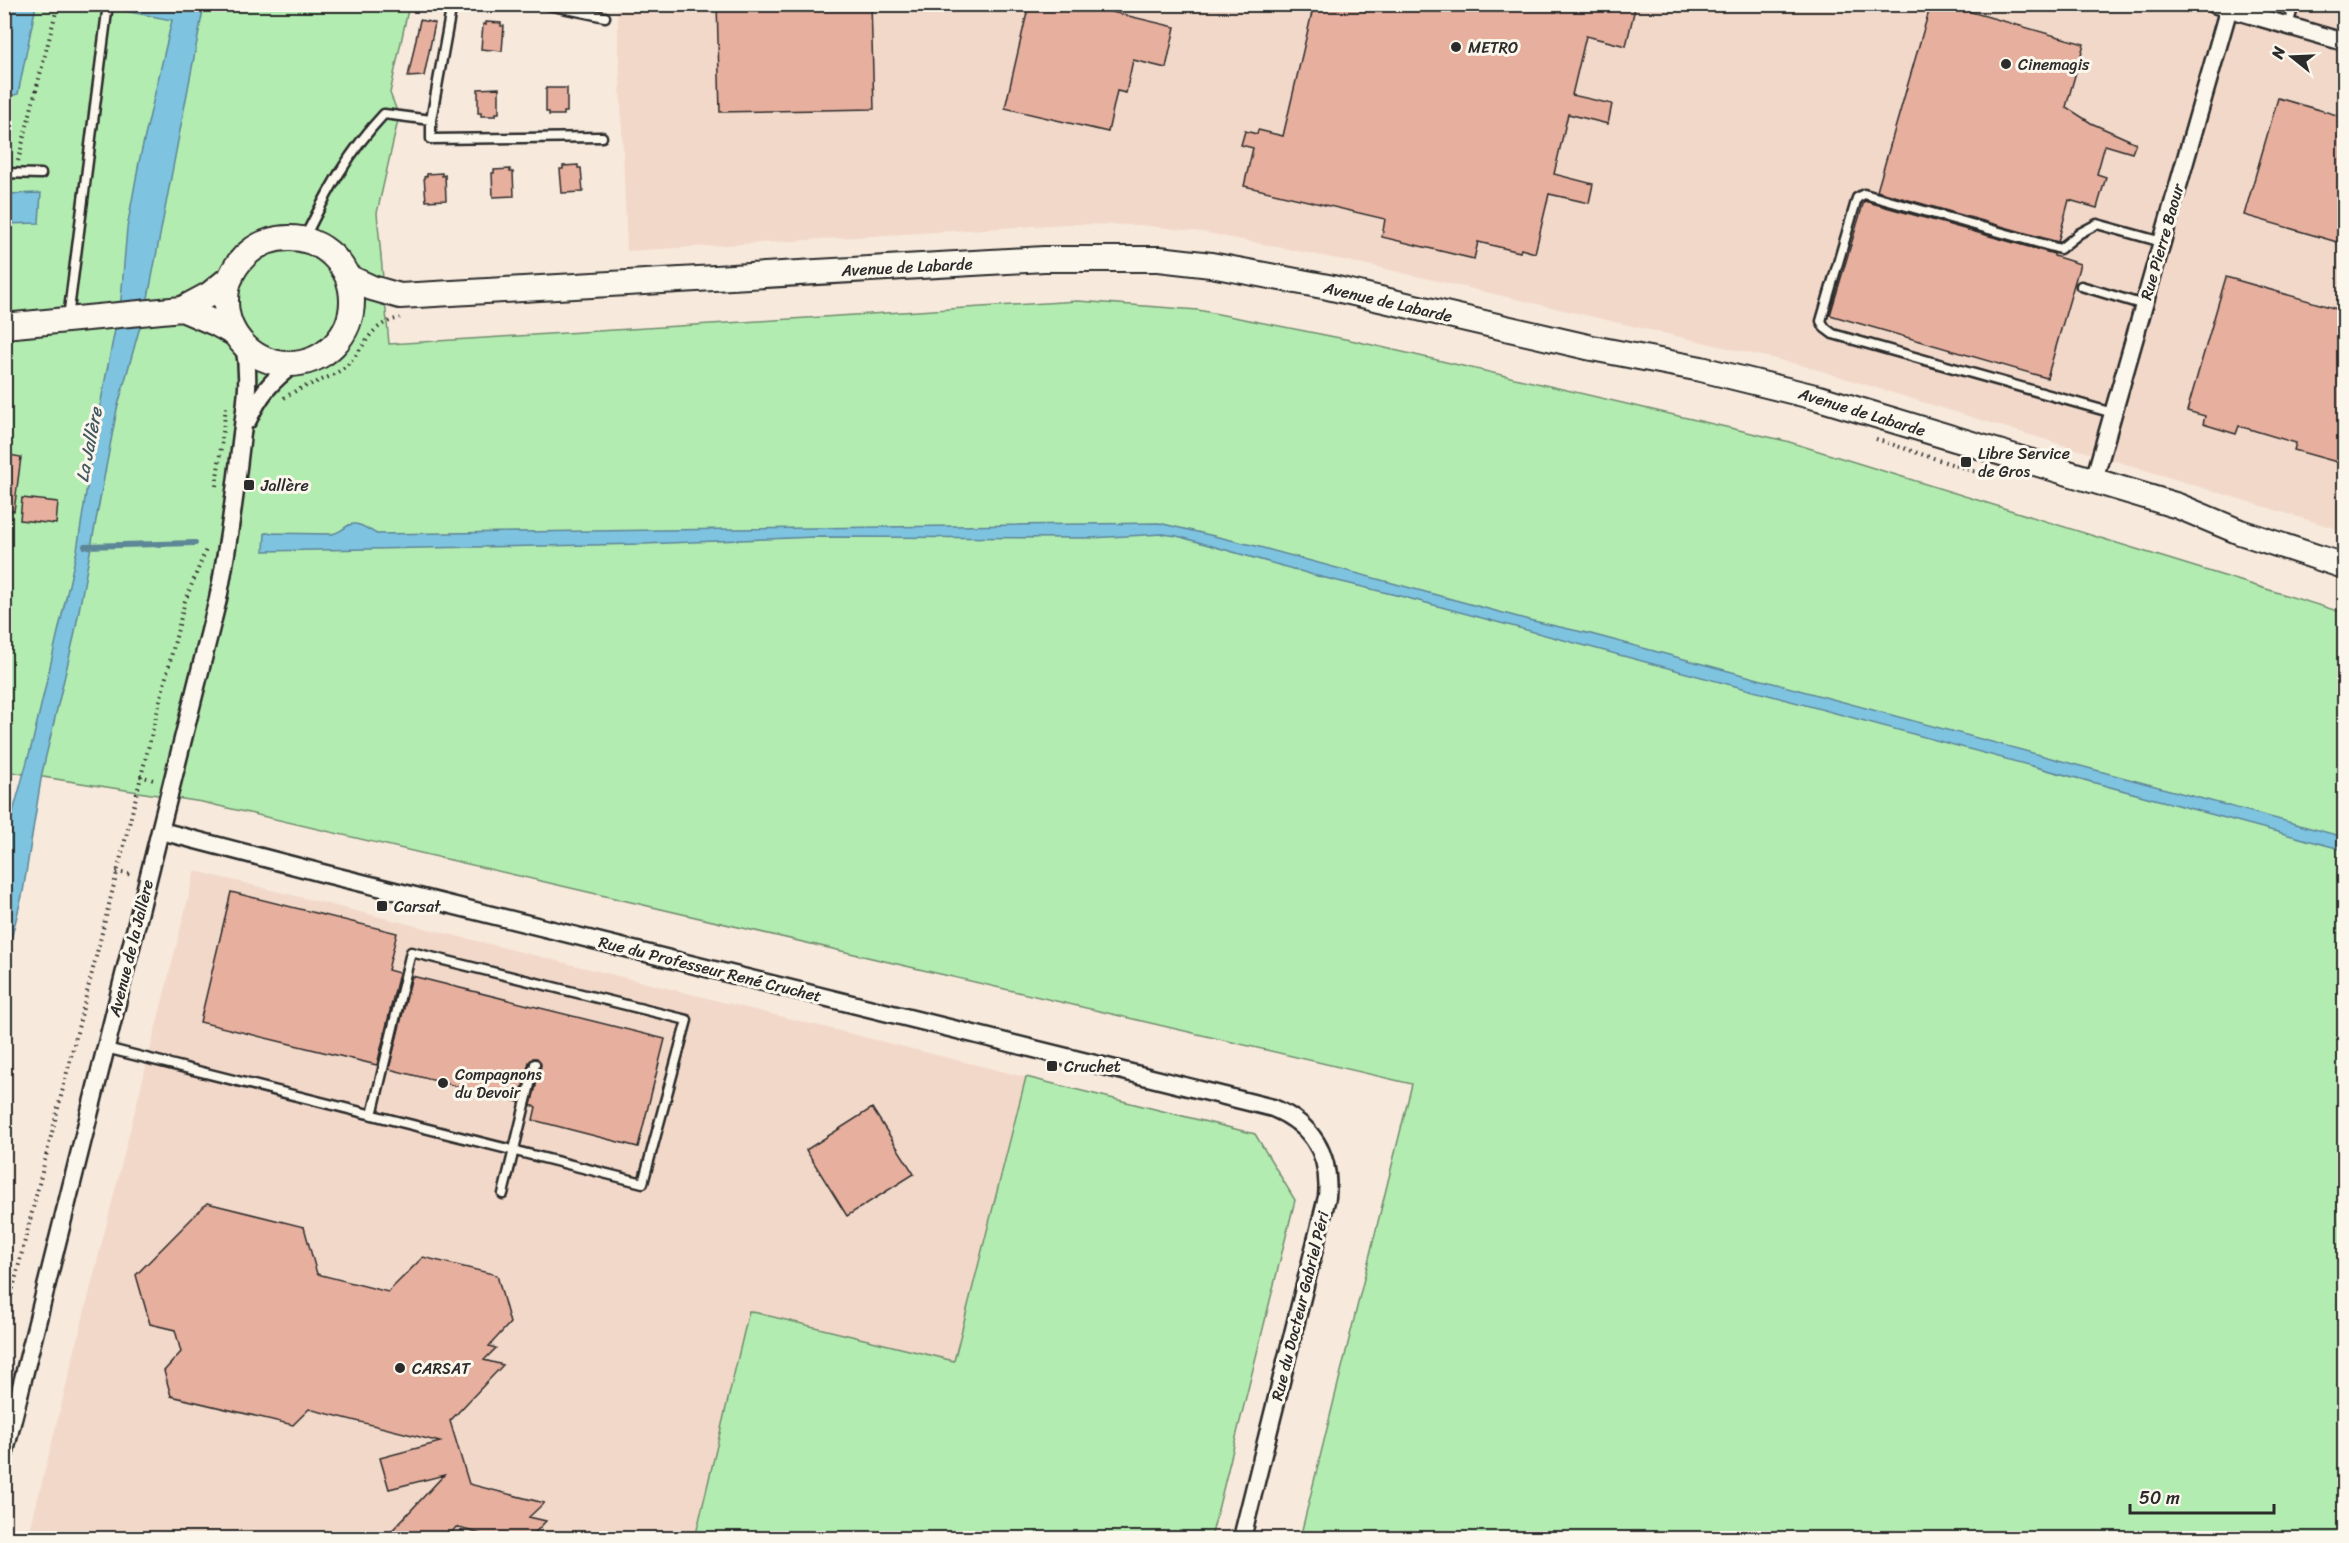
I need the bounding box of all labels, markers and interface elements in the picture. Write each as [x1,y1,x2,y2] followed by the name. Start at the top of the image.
[2262,27,2322,87] north arrow
[1468,33,1518,62] place label: METRO
[1449,40,1463,54] marker: METRO
[2262,42,2294,63] text: N
[2018,50,2090,79] place label: Cinemagis
[1999,57,2013,71] marker: Cinemagis
[2132,179,2193,303] street label: Rue Pierre Baour
[840,249,973,285] street label: Avenue de Labarde
[1320,273,1455,331] street label: Avenue de Labarde
[1794,379,1929,445] street label: Avenue de Labarde
[66,403,112,485] water label: La Jallère
[1978,439,2070,486] place label: Libre Service de Gros
[1959,455,1973,469] marker: Libre Service de Gros
[260,471,309,500] place label: Jallère
[242,478,256,492] marker: Jallère
[100,876,162,1021] street label: Avenue de la Jallère
[394,892,441,921] place label: Carsat
[375,899,389,913] marker: Carsat
[595,927,825,1011] street label: Rue du Professeur René Cruchet
[1064,1052,1121,1081] place label: Cruchet
[1045,1059,1059,1073] marker: Cruchet
[455,1060,542,1107] place label: Compagnons du Devoir
[436,1076,450,1090] marker: Compagnons du Devoir
[1262,1208,1338,1404] street label: Rue du Docteur Gabriel Péri
[412,1354,471,1383] place label: CARSAT
[393,1361,407,1375] marker: CARSAT
[2130,1477,2274,1515] scale bar
[2139,1482,2180,1514] text: 50 m

